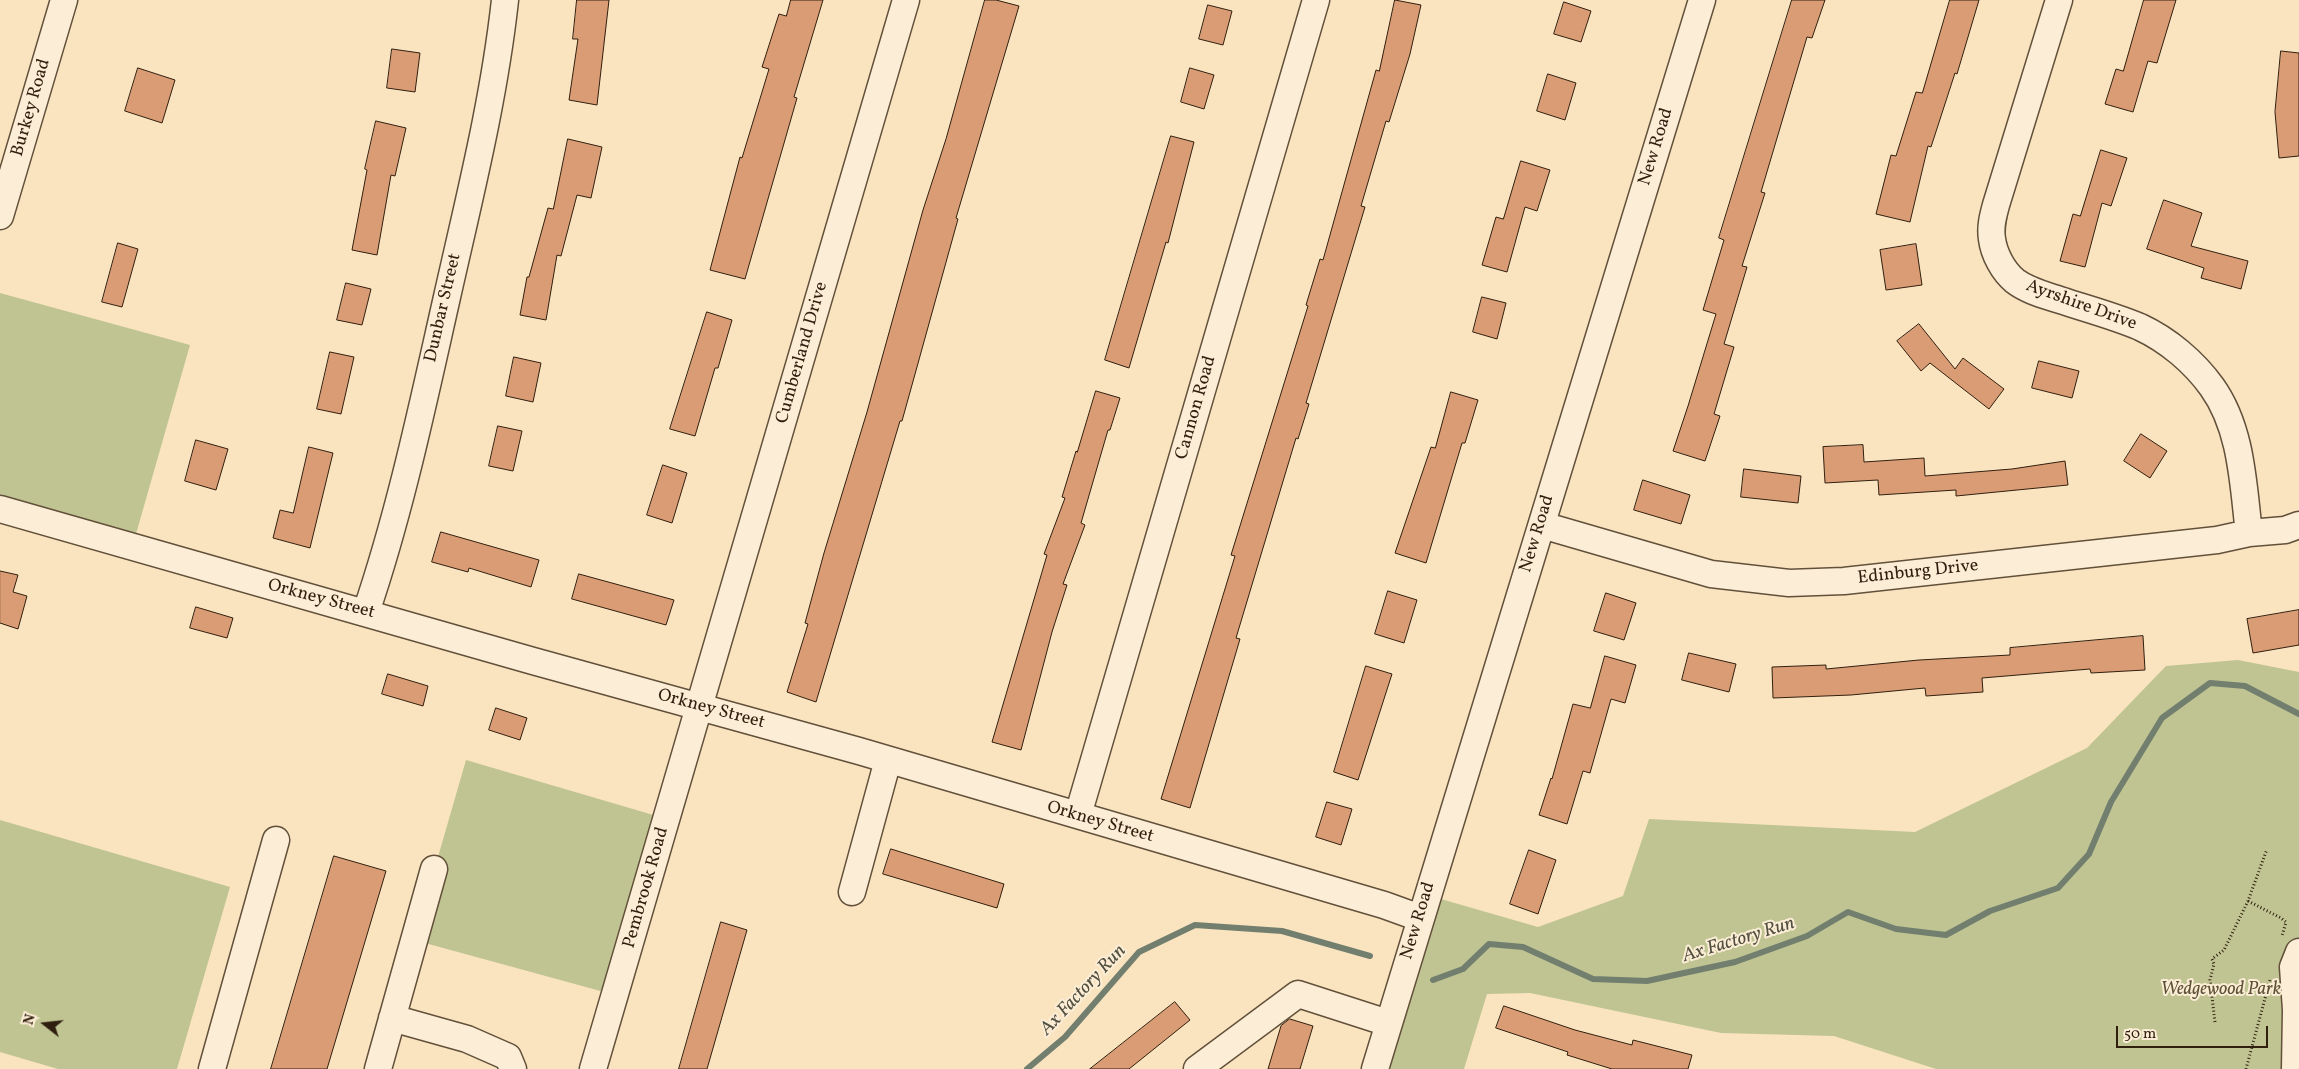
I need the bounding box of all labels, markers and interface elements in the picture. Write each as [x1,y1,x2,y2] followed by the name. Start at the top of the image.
[8,57,56,159] street label: Burkey Road
[1635,106,1679,188] street label: New Road
[421,251,467,365] street label: Dunbar Street
[2023,276,2139,336] street label: Ayrshire Drive
[772,280,834,426] street label: Cumberland Drive
[1172,354,1222,462] street label: Cannon Road
[1516,493,1560,575] street label: New Road
[1856,556,1980,590] street label: Edinburg Drive
[265,575,377,625] street label: Orkney Street
[655,685,767,735] street label: Orkney Street
[1044,797,1156,849] street label: Orkney Street
[619,825,675,951] street label: Pembrook Road
[1397,880,1441,962] street label: New Road
[1680,913,1798,969] water label: Ax Factory Run
[1036,941,1132,1041] water label: Ax Factory Run
[2161,980,2281,1002] park label: Wedgewood Park
[20,999,70,1049] north arrow
[20,1012,41,1027] text: N
[2119,1016,2272,1048] scale bar
[2124,1024,2156,1045] text: 50 m

